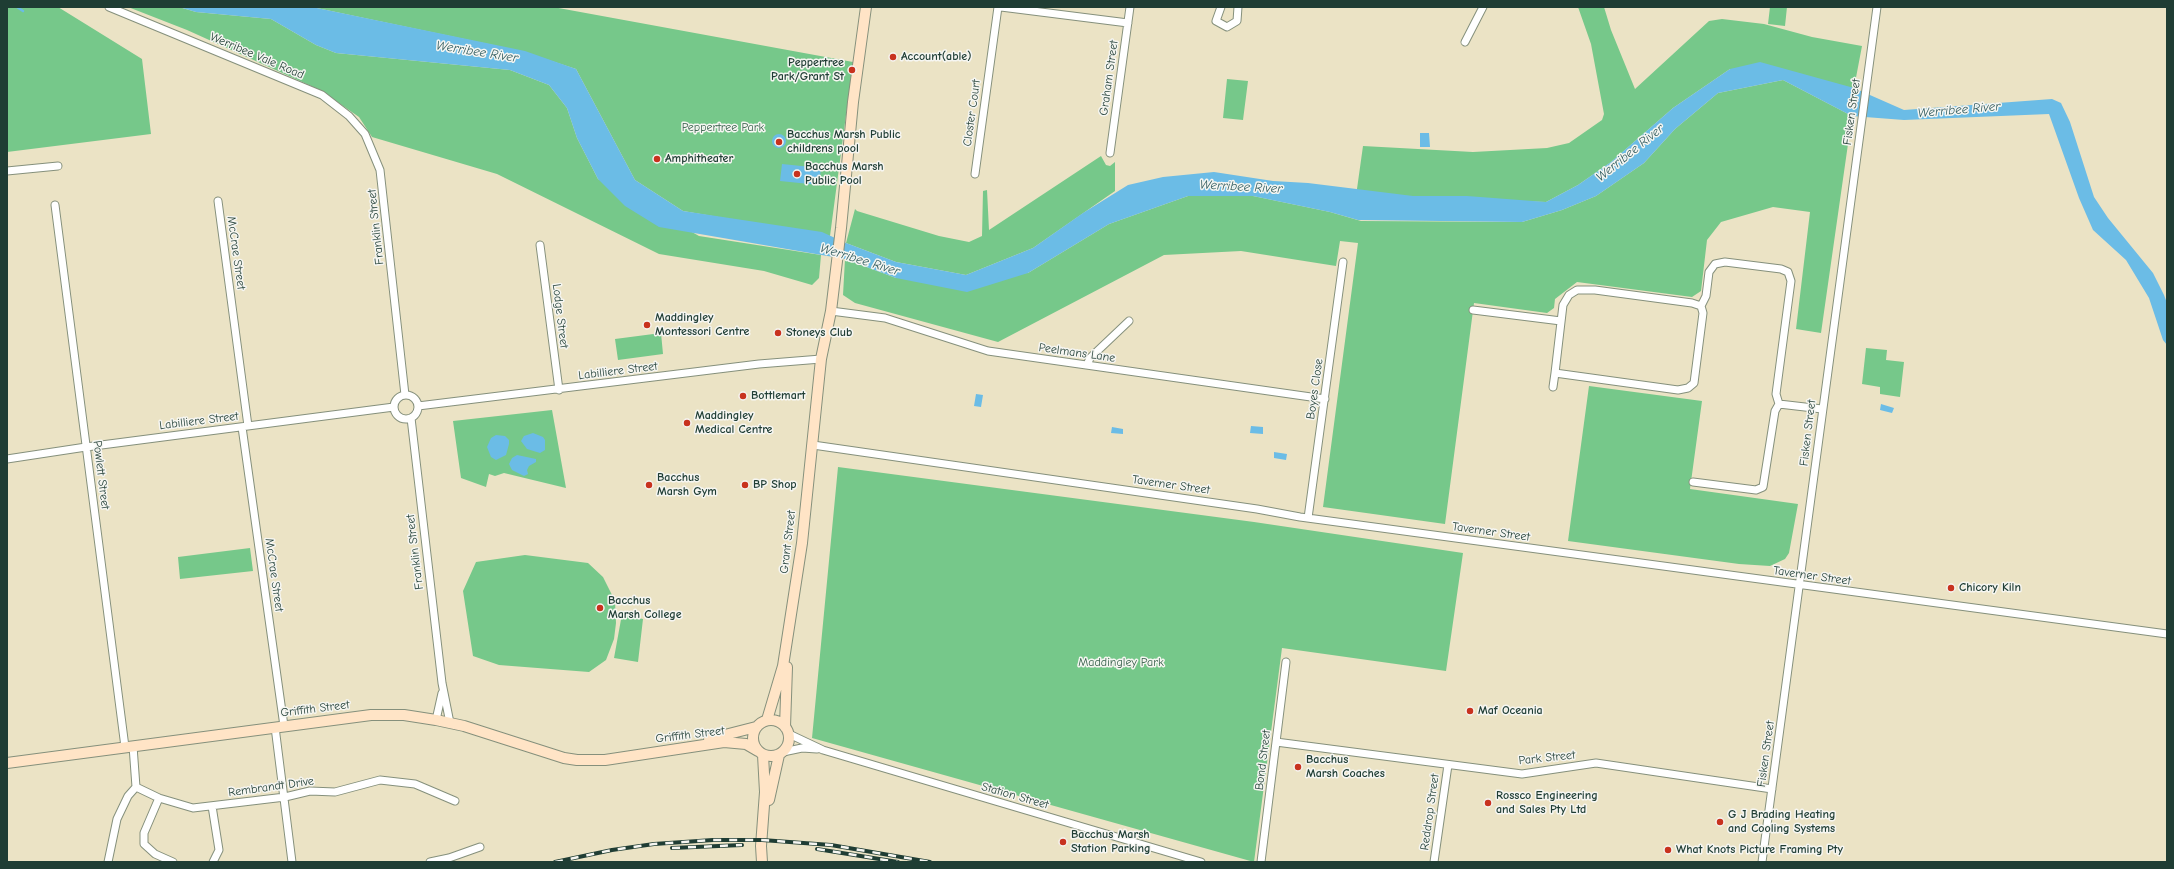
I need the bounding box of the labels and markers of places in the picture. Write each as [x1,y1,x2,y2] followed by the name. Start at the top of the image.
[901,50,971,64] place label: Account(able)
[888,52,898,62] marker: Account(able)
[771,56,844,84] place label: Peppertree Park/Grant St
[847,65,857,75] marker: Peppertree Park/Grant St
[787,128,900,156] place label: Bacchus Marsh Public childrens pool
[774,137,784,147] marker: Bacchus Marsh Public childrens pool
[665,152,733,166] place label: Amphitheater
[652,154,662,164] marker: Amphitheater
[805,160,884,188] place label: Bacchus Marsh Public Pool
[792,169,802,179] marker: Bacchus Marsh Public Pool
[655,311,749,339] place label: Maddingley Montessori Centre
[642,320,652,330] marker: Maddingley Montessori Centre
[786,326,852,340] place label: Stoneys Club
[773,328,783,338] marker: Stoneys Club
[751,389,806,403] place label: Bottlemart
[738,391,748,401] marker: Bottlemart
[695,409,773,437] place label: Maddingley Medical Centre
[682,418,692,428] marker: Maddingley Medical Centre
[657,471,717,499] place label: Bacchus Marsh Gym
[753,478,797,492] place label: BP Shop
[644,480,654,490] marker: Bacchus Marsh Gym
[740,480,750,490] marker: BP Shop
[1959,581,2021,595] place label: Chicory Kiln
[1946,583,1956,593] marker: Chicory Kiln
[608,594,682,622] place label: Bacchus Marsh College
[595,603,605,613] marker: Bacchus Marsh College
[1478,704,1543,718] place label: Maf Oceania
[1465,706,1475,716] marker: Maf Oceania
[1306,753,1385,781] place label: Bacchus Marsh Coaches
[1293,762,1303,772] marker: Bacchus Marsh Coaches
[1496,789,1598,817] place label: Rossco Engineering and Sales Pty Ltd
[1483,798,1493,808] marker: Rossco Engineering and Sales Pty Ltd
[1728,808,1836,836] place label: G J Brading Heating and Cooling Systems
[1715,817,1725,827] marker: G J Brading Heating and Cooling Systems
[1071,828,1151,856] place label: Bacchus Marsh Station Parking
[1058,837,1068,847] marker: Bacchus Marsh Station Parking
[1676,843,1843,857] place label: What Knots Picture Framing Pty
[1663,845,1673,855] marker: What Knots Picture Framing Pty

